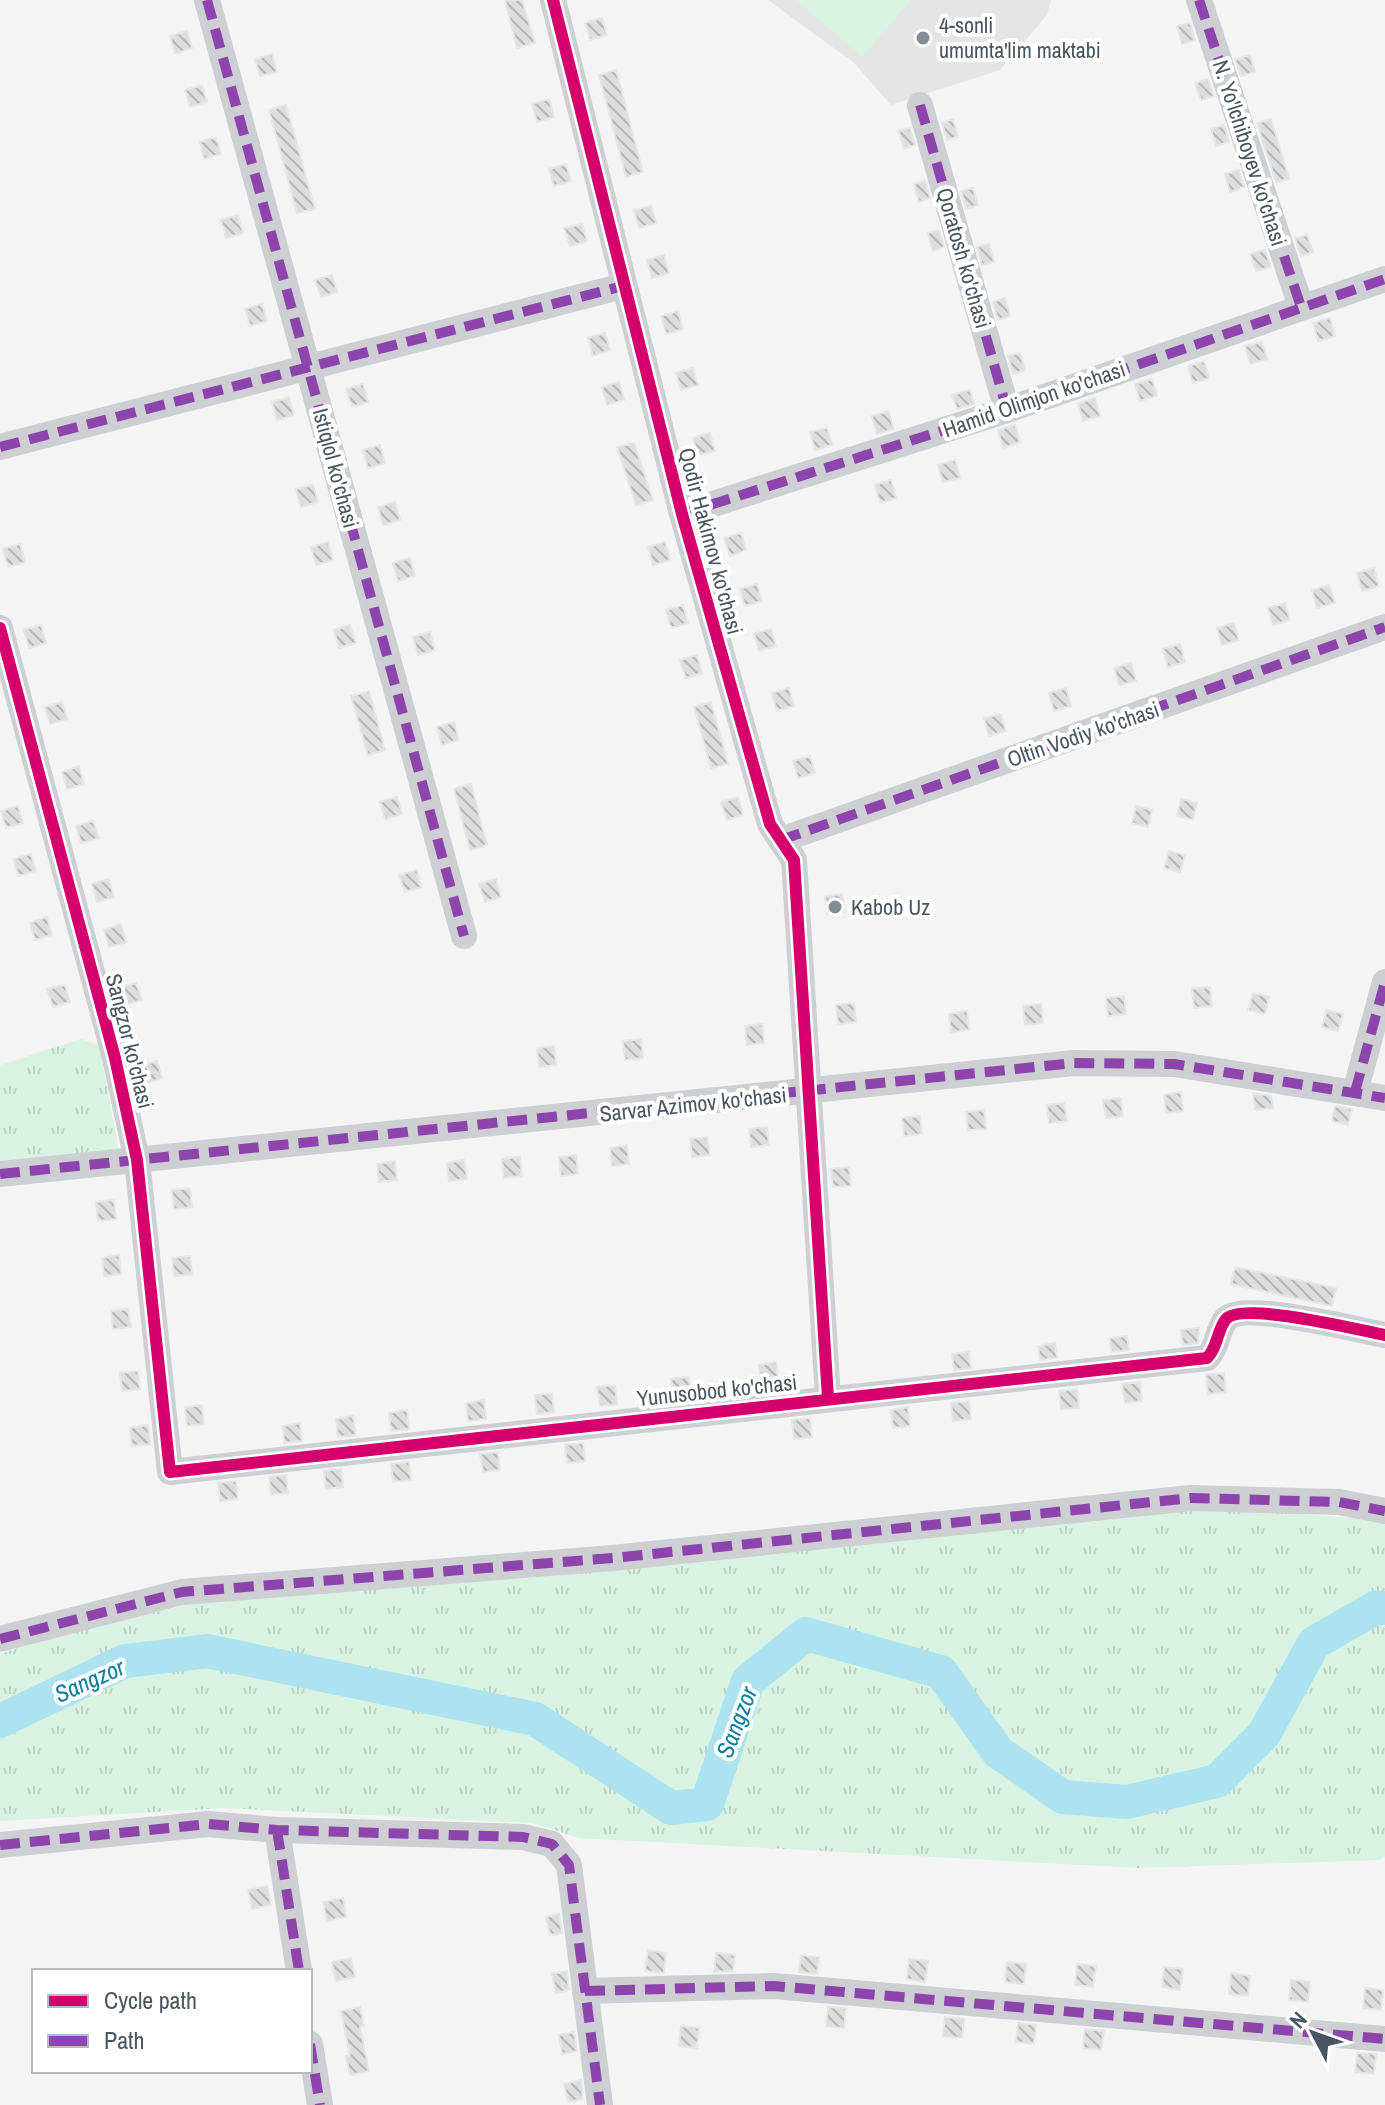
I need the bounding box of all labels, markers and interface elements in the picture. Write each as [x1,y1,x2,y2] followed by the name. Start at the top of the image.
[939,10,1101,65] place label: 4-sonli umumta'lim maktabi
[914,29,932,47] marker: 4-sonli umumta'lim maktabi
[1206,56,1294,250] street label: N. Yo'lchiboyev ko'chasi
[930,184,998,332] street label: Qoratosh ko'chasi
[939,354,1129,444] street label: Hamid Olimjon ko'chasi
[306,405,366,531] street label: Istiqlol ko'chasi
[672,444,750,638] street label: Qodir Hakimov ko'chasi
[1003,694,1163,774] street label: Oltin Vodiy ko'chasi
[851,892,930,922] place label: Kabob Uz
[826,898,844,916] marker: Kabob Uz
[99,970,161,1112] street label: Sangzor ko'chasi
[598,1079,788,1129] street label: Sarvar Azimov ko'chasi
[635,1367,799,1413] street label: Yunusobod ko'chasi
[49,1650,130,1710] water label: Sangzor
[708,1681,765,1762] water label: Sangzor
[32,1969,312,2073] legend
[104,1984,197,2016] text: Cycle path
[1273,1993,1353,2073] north arrow
[1282,2005,1314,2035] text: N
[104,2024,145,2056] text: Path

